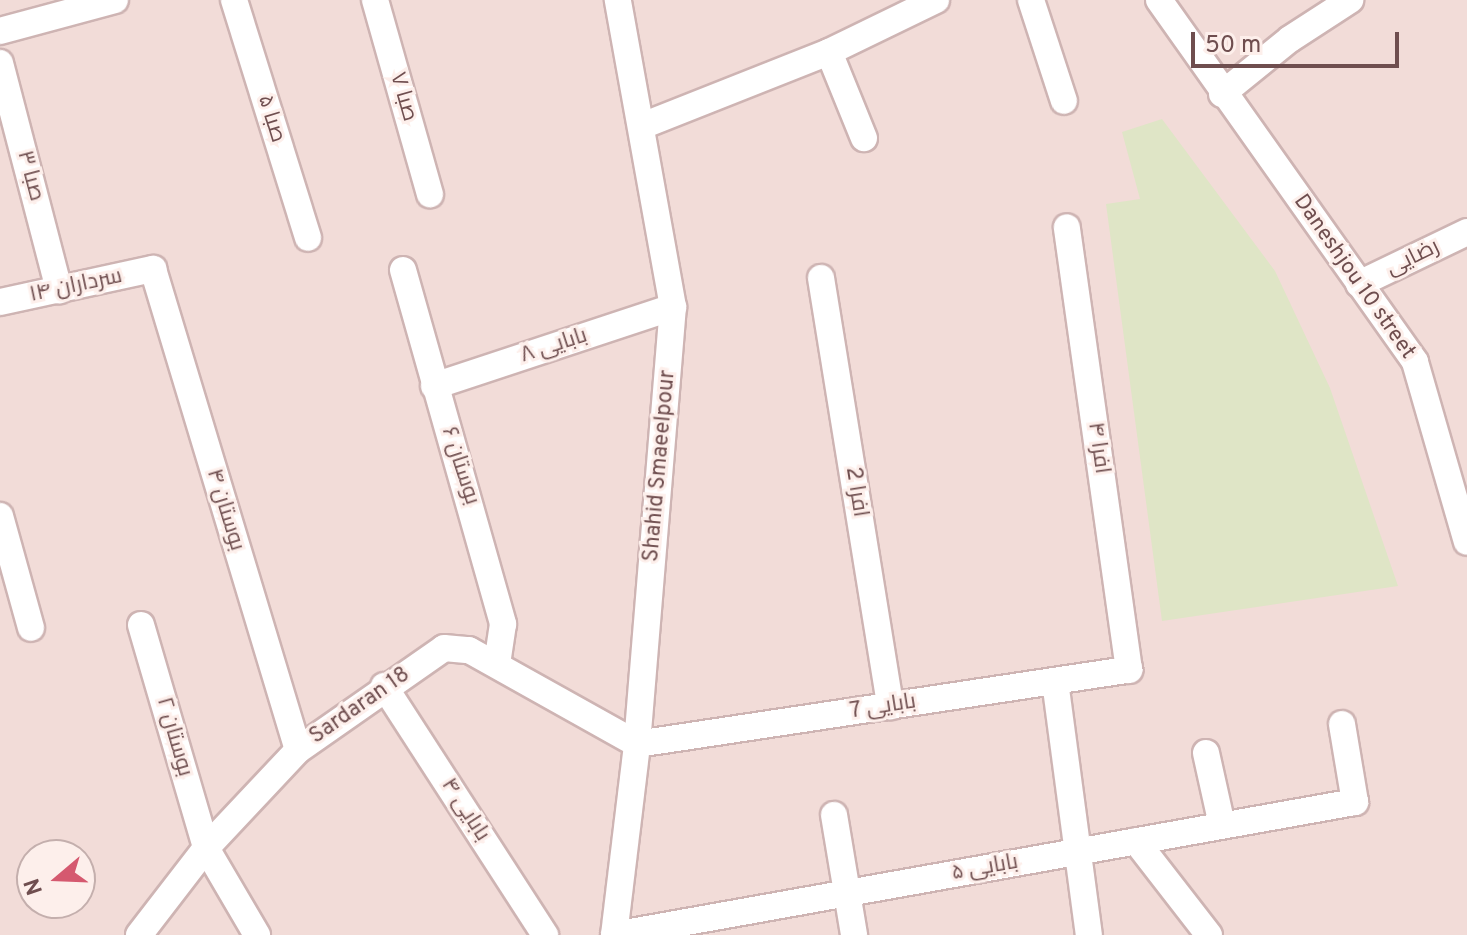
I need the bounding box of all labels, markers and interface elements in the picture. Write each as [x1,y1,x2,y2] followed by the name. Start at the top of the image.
[1195,16,1403,66] scale bar
[1205,31,1261,61] text: 50 m
[383,69,423,125] street label: صبا ۷
[251,92,291,146] street label: صبا ۵
[11,148,49,204] street label: صبا ۳
[1287,190,1421,364] street label: Daneshjou 10 street
[1382,234,1444,282] street label: رضایی
[27,263,125,309] street label: سرداران ۱۴
[517,323,591,369] street label: بابایی ۸
[638,369,682,563] street label: Shahid Smaeelpour
[1081,421,1115,475] street label: افرا ۴
[435,424,485,508] street label: بوستان ۶
[839,465,873,519] street label: افرا 2
[200,466,250,554] street label: بوستان ۴
[305,662,415,750] street label: Sardaran 18
[848,689,918,725] street label: بابایی 7
[150,694,198,780] street label: بوستان ۲
[435,774,495,846] street label: بابایی ۴
[16,839,96,919] north arrow
[950,849,1020,887] street label: بابایی ۵
[19,874,50,898] text: N

